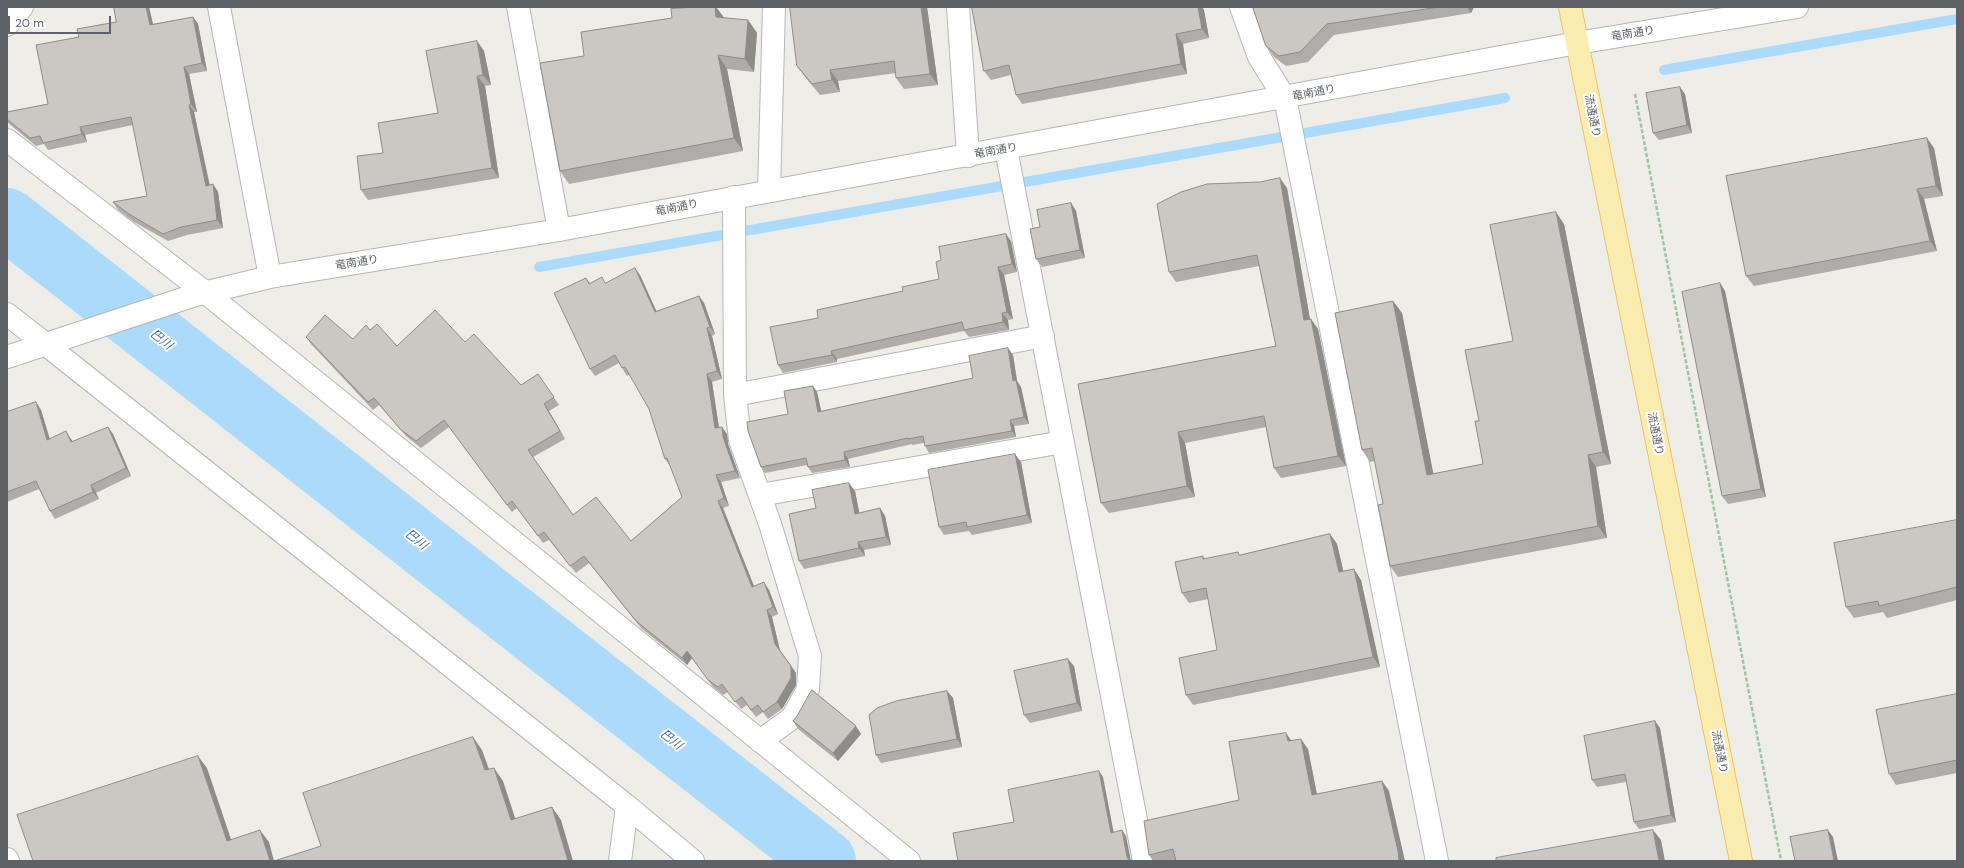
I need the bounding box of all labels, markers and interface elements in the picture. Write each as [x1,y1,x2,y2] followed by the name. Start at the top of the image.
[10,8,113,34] scale bar
[15,15,44,31] text: 20 m
[1610,24,1656,44] street label: 竜南通り
[1291,82,1337,104] street label: 竜南通り
[1581,93,1603,139] street label: 流通通り
[973,141,1019,161] street label: 竜南通り
[654,197,700,219] street label: 竜南通り
[334,253,380,273] street label: 竜南通り
[147,327,175,353] water label: 巴川
[1644,411,1666,457] street label: 流通通り
[402,527,430,553] water label: 巴川
[657,727,685,753] water label: 巴川
[1708,729,1730,775] street label: 流通通り

